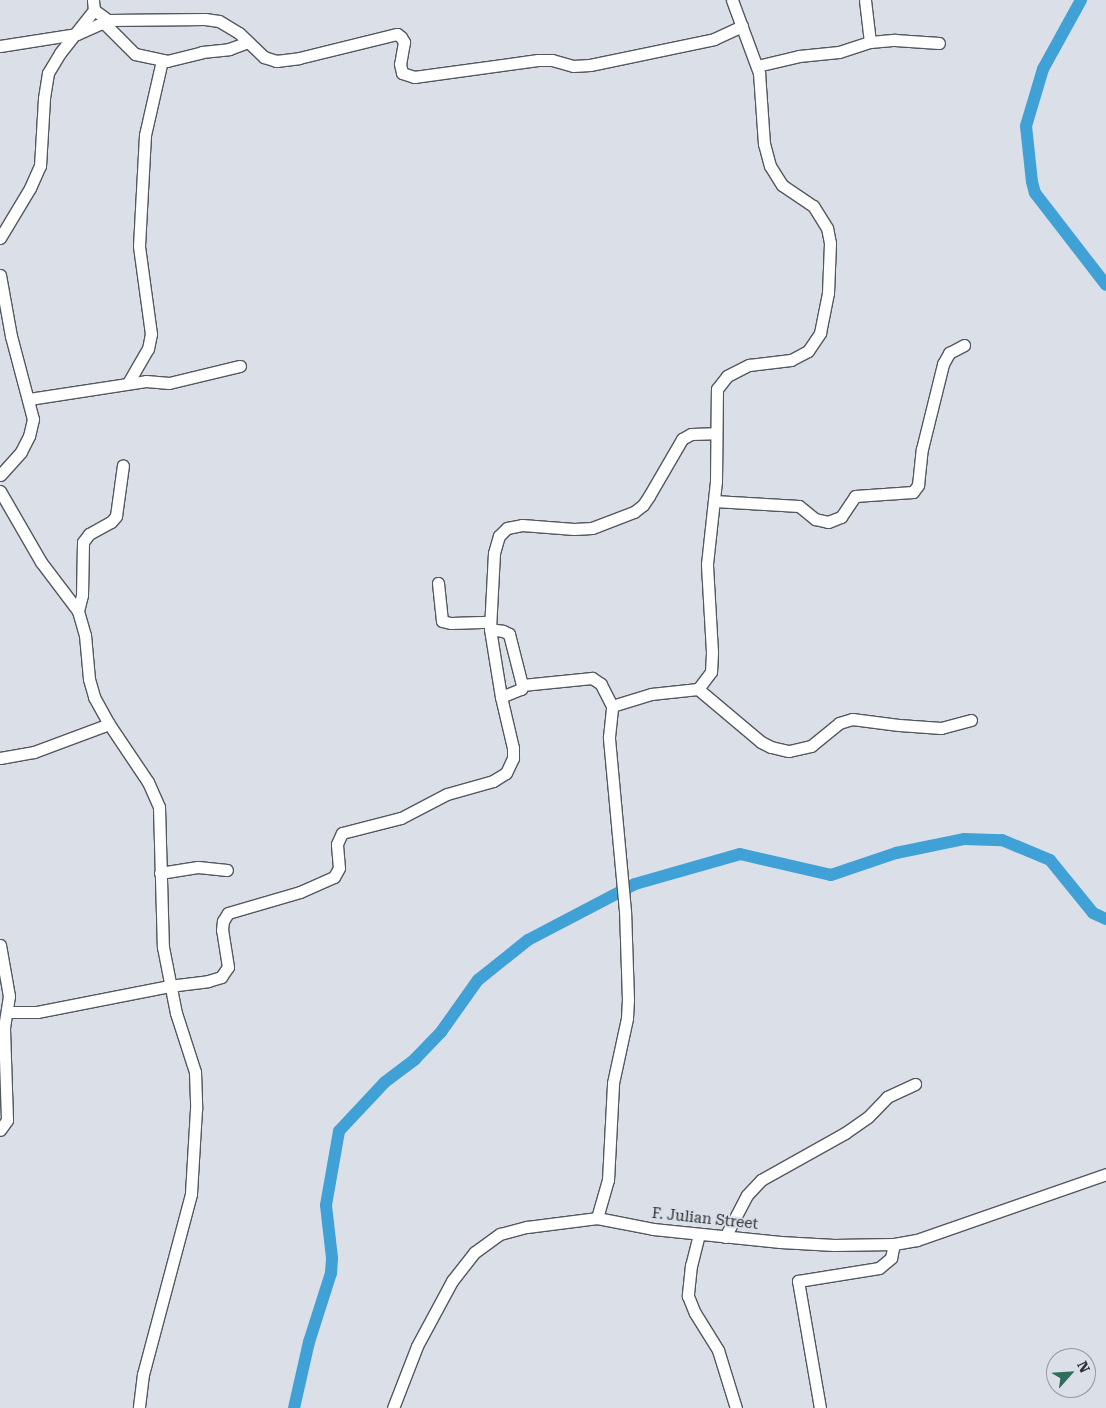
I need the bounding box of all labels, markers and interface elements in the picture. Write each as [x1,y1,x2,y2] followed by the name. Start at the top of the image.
[651,1204,759,1234] street label: F. Julian Street
[1046,1348,1096,1398] north arrow
[1074,1359,1093,1375] text: N

